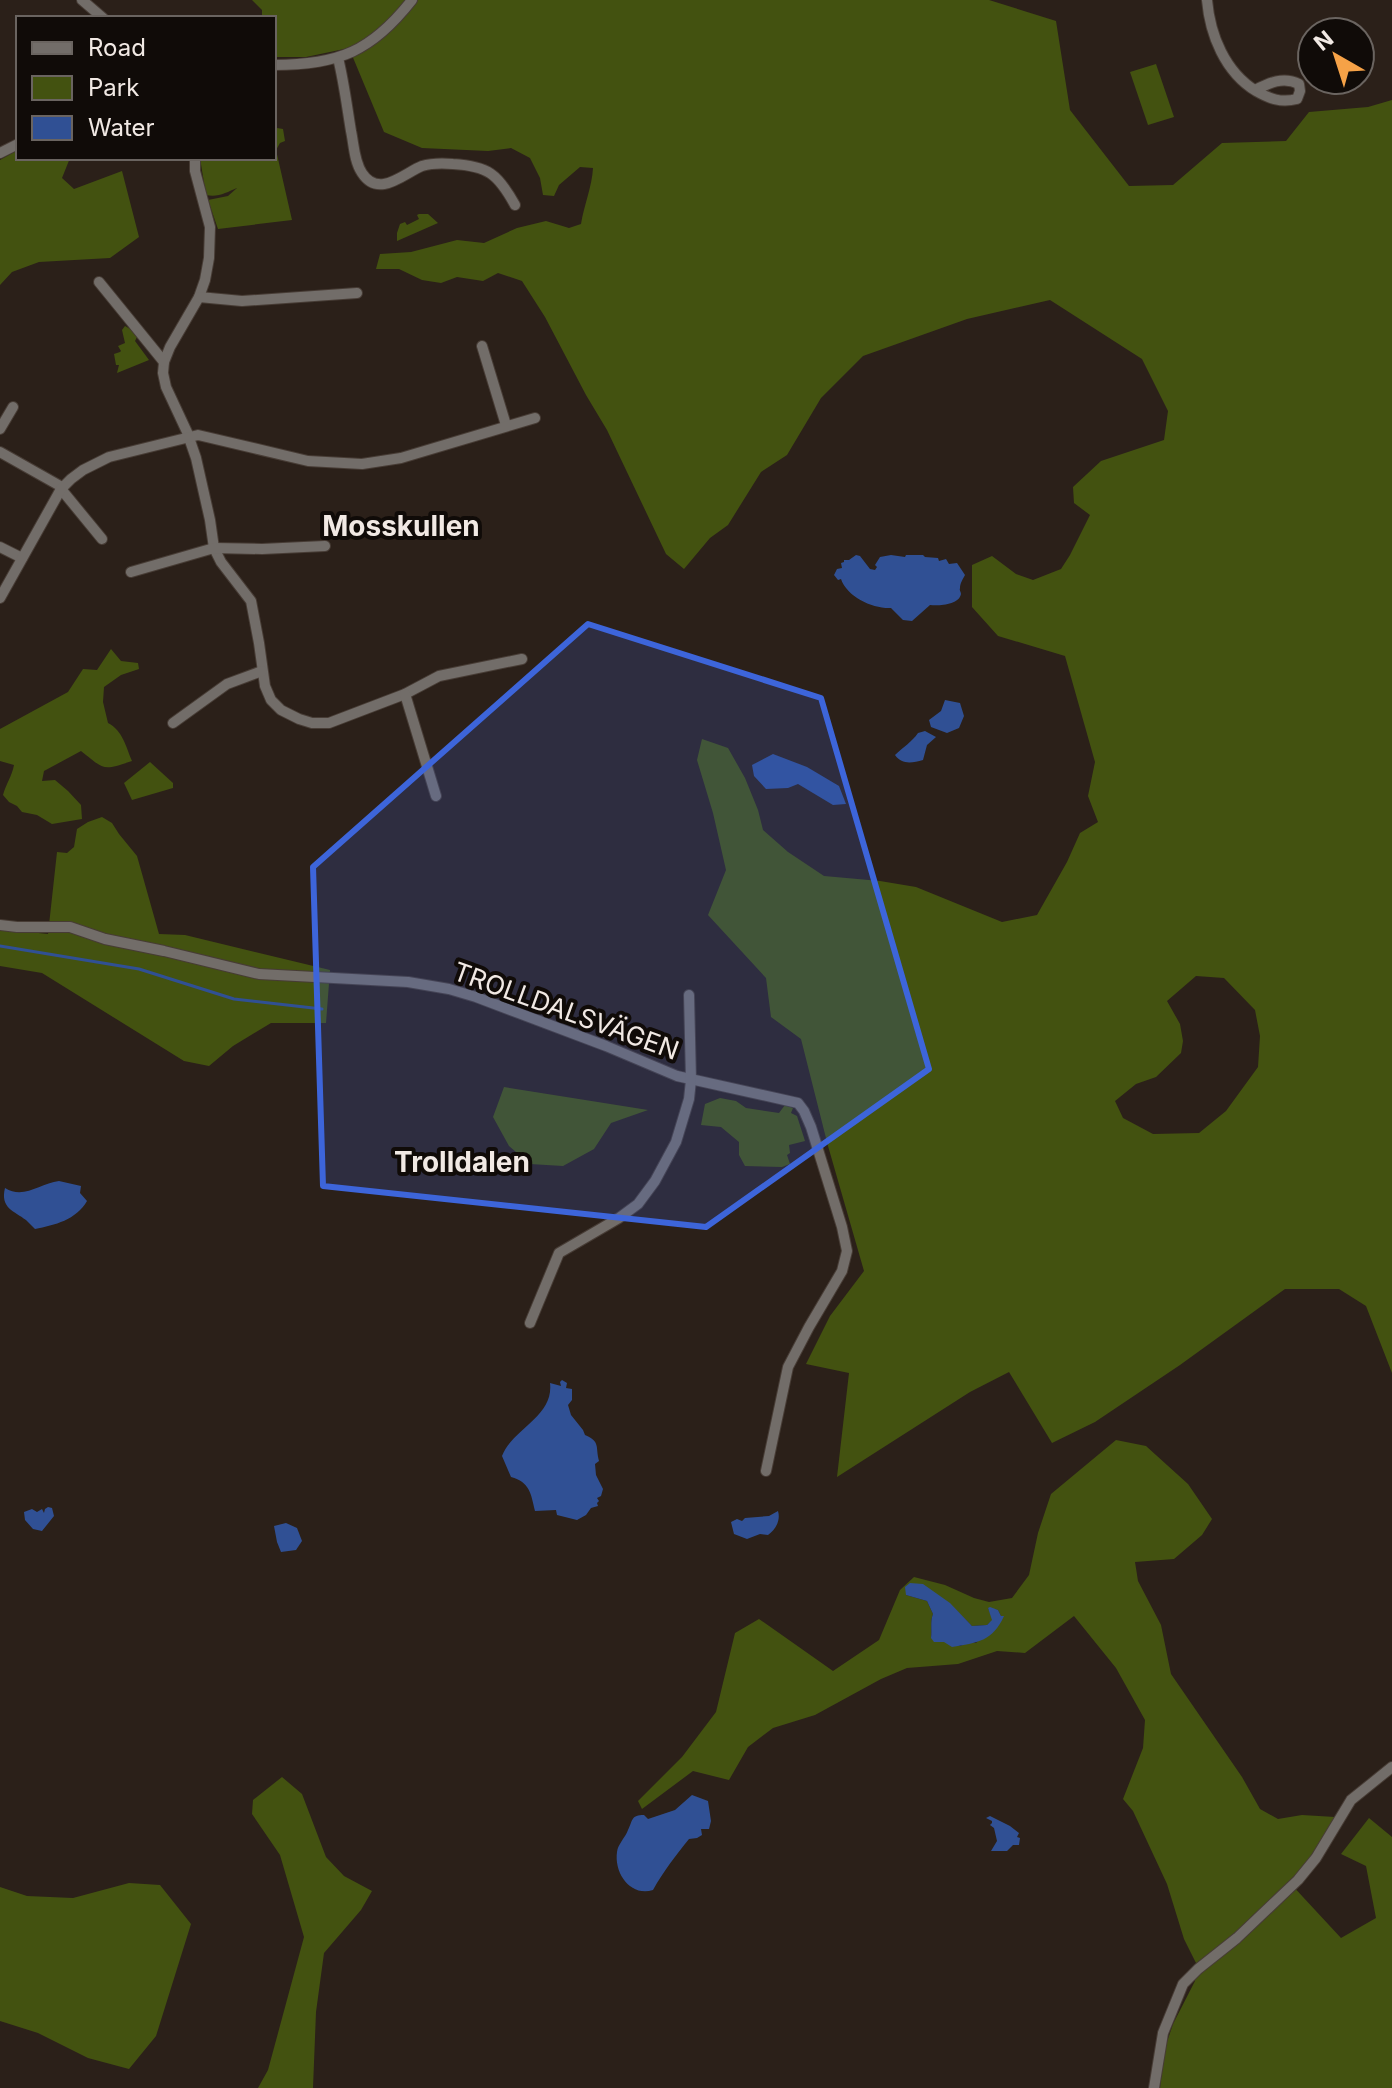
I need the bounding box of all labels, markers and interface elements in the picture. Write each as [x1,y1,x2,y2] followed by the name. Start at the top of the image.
[16,16,276,160] legend
[1296,16,1376,96] north arrow
[1309,25,1338,56] text: N
[88,33,146,62] text: Road
[88,73,139,102] text: Park
[88,113,155,142] text: Water
[322,509,480,543] district label: Mosskullen
[449,955,683,1066] street label: TROLLDALSVÄGEN
[394,1145,530,1179] district label: Trolldalen

